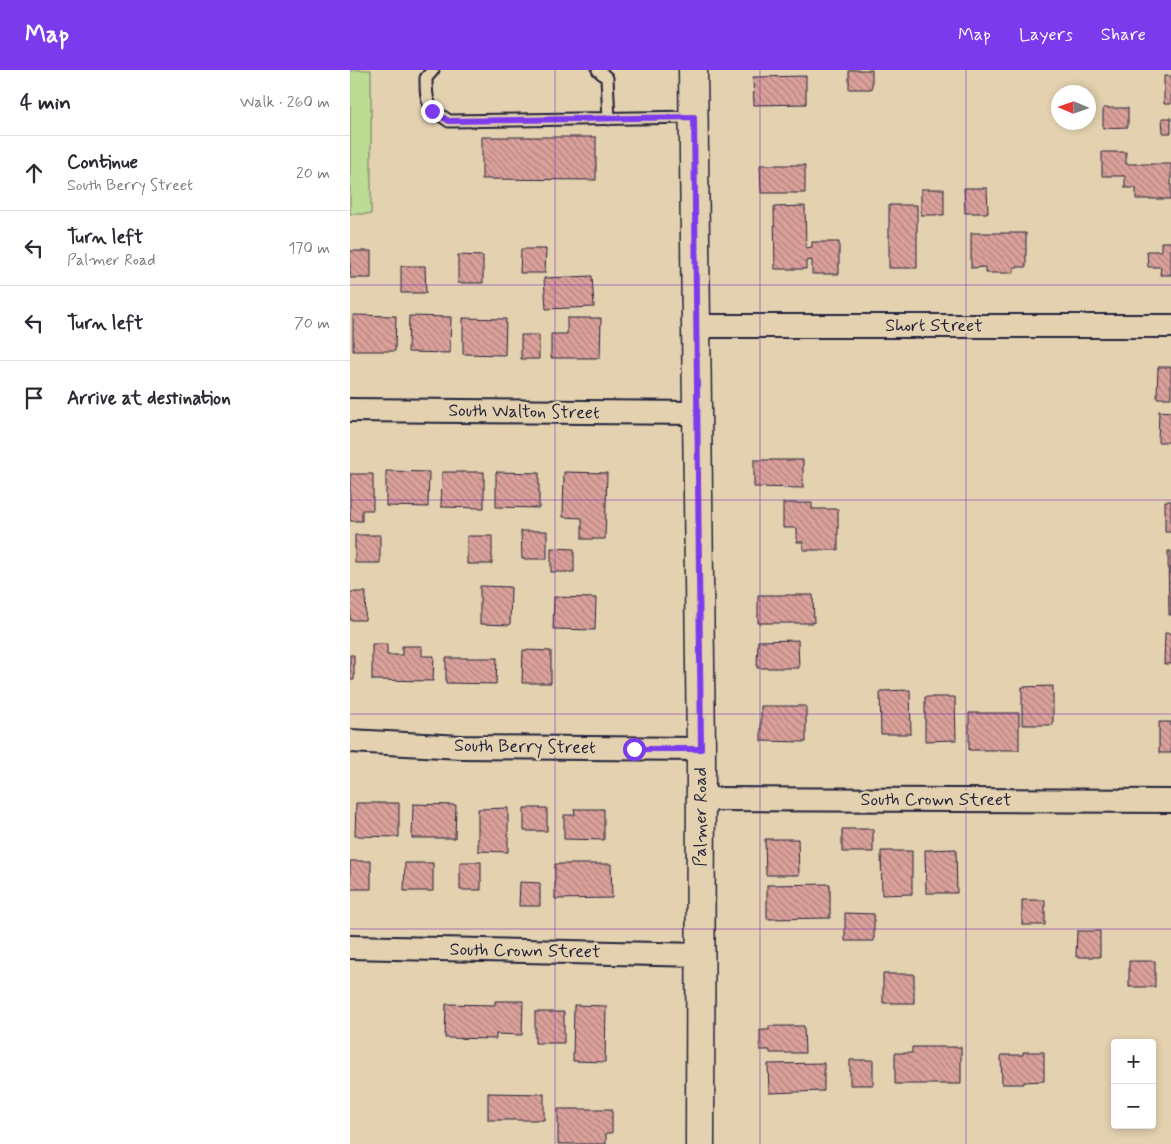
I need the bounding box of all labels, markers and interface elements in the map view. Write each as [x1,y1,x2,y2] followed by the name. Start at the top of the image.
[25,20,69,51] text: Map
[958,23,991,47] text: Map
[1019,23,1073,47] text: Layers
[1101,23,1146,47] text: Share
[1051,85,1096,130] north arrow
[20,89,71,117] text: 4 min
[240,92,330,113] text: Walk · 260 m
[421,100,444,123] route end
[67,150,138,175] text: Continue
[20,159,48,187] icon: ahead
[296,163,330,184] text: 20 m
[67,175,193,196] text: South Berry Street
[67,225,143,250] text: Turn left
[20,234,48,262] icon: left
[288,238,330,259] text: 170 m
[67,250,156,271] text: Palmer Road
[20,309,48,337] icon: left
[67,311,143,336] text: Turn left
[294,313,330,334] text: 70 m
[885,314,983,338] street label: Short Street
[20,384,48,412] icon: arrive
[67,386,231,411] text: Arrive at destination
[448,399,600,425] street label: South Walton Street
[454,734,596,760] street label: South Berry Street
[623,738,646,761] route start
[689,767,713,867] street label: Palmer Road
[860,788,1012,812] street label: South Crown Street
[449,938,601,964] street label: South Crown Street
[1111,1039,1156,1129] map controls
[1111,1039,1156,1084] button: +
[1111,1084,1156,1129] button: −

